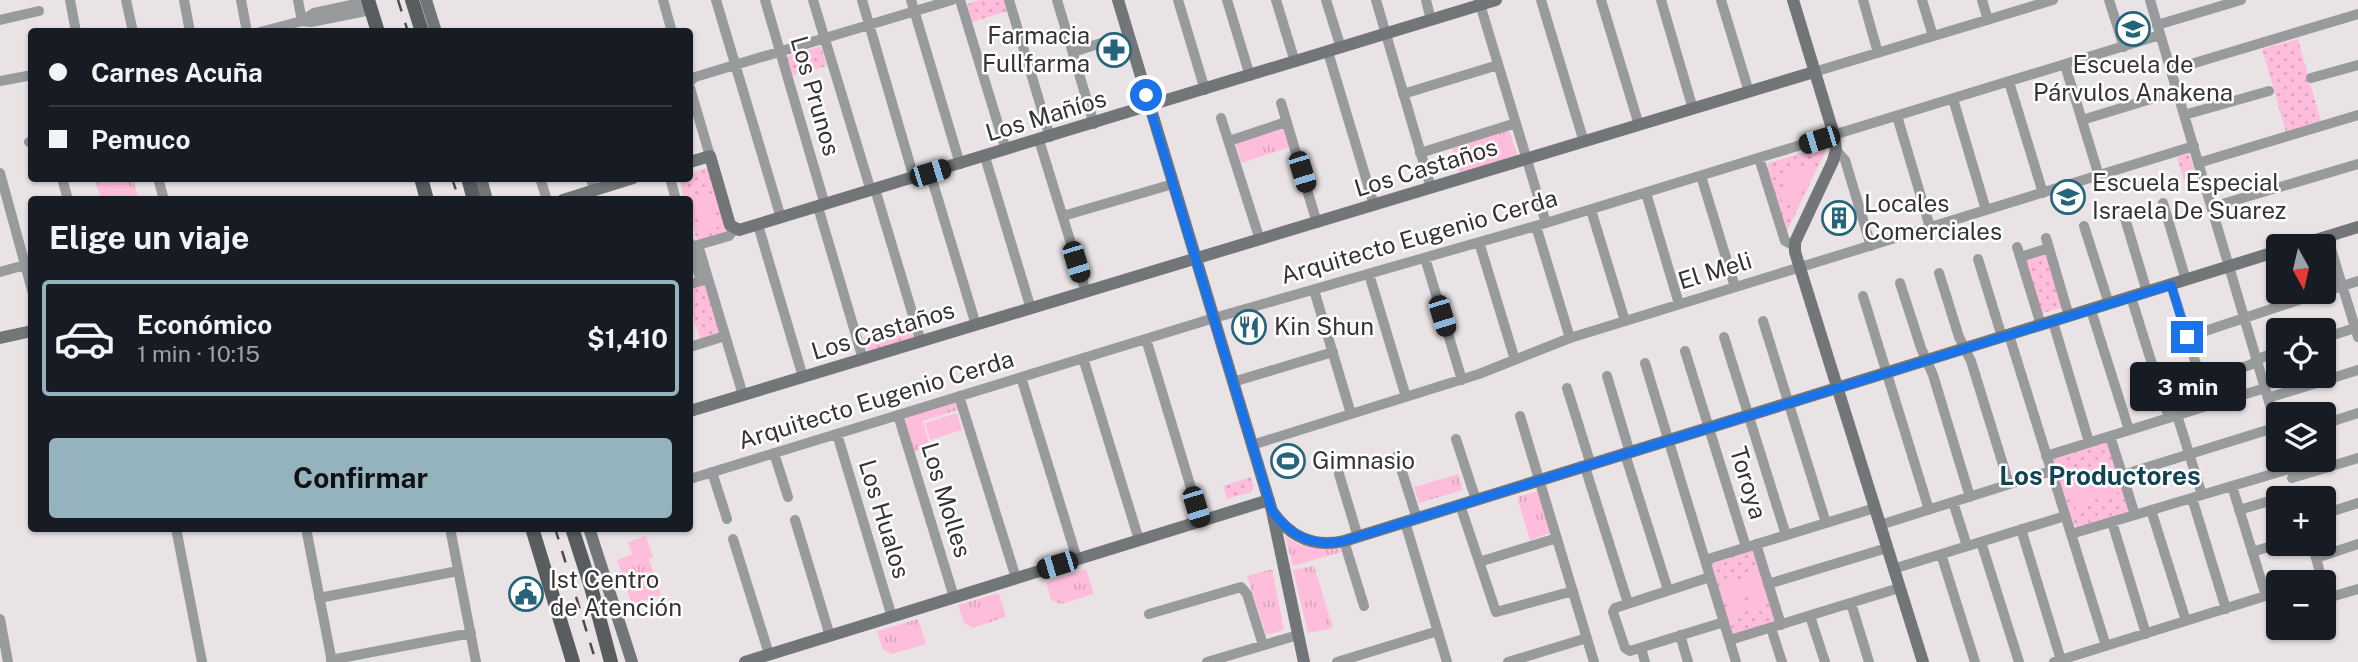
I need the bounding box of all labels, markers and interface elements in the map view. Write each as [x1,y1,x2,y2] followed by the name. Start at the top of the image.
[2114,10,2152,48] school or university icon: Escuela de Párvulos Anakena
[982,21,1090,77] place label: Farmacia Fullfarma
[1095,31,1133,69] pharmacy icon: Farmacia Fullfarma
[786,33,846,159] street label: Los Prunos
[2033,50,2233,106] place label: Escuela de Párvulos Anakena
[91,57,263,88] text: Carnes Acuña
[1130,79,1162,111] route start
[982,83,1109,147] street label: Los Mañíos
[91,124,190,155] text: Pemuco
[1796,124,1843,156] car
[1351,132,1501,202] street label: Los Castaños
[1286,149,1319,195] car
[907,157,954,189] car
[2092,168,2286,224] place label: Escuela Especial Israela De Suarez
[2049,178,2087,216] school or university icon: Escuela Especial Israela De Suarez
[1277,183,1560,289] street label: Arquitecto Eugenio Cerda
[1864,189,2002,245] place label: Locales Comerciales
[1820,199,1858,237] building icon: Locales Comerciales
[49,219,249,256] text: Elige un viaje
[2266,234,2336,304] north arrow
[2266,234,2336,640] map controls
[1060,239,1093,285] car
[1675,246,1755,294] street label: El Meli
[1426,293,1459,339] car
[808,295,958,365] street label: Los Castaños
[53,307,116,370] icon: car
[1230,308,1268,346] restaurant icon: Kin Shun
[137,309,272,340] text: Económico
[1274,312,1374,340] place label: Kin Shun
[2266,318,2336,388] button: locate
[2171,321,2203,353] route end
[587,323,668,354] text: $1,410
[137,340,260,367] text: 1 min · 10:15
[735,344,1017,454] street label: Arquitecto Eugenio Cerda
[2129,362,2245,410] callout: 3 min
[2158,373,2218,400] text: 3 min
[2266,402,2336,472] button: layers
[49,438,672,518] button: Confirmar
[916,439,978,561] street label: Los Molles
[1269,442,1307,480] sports icon: Gimnasio
[1725,443,1773,522] street label: Toroya
[1312,446,1415,474] place label: Gimnasio
[854,456,916,581] street label: Los Hualos
[1999,460,2201,491] district label: Los Productores
[1180,484,1213,530] car
[2266,486,2336,556] button: +
[1034,549,1081,581] car
[550,565,682,621] place label: Ist Centro de Atención
[2266,570,2336,640] button: −
[507,575,545,613] public building icon: Ist Centro de Atención

